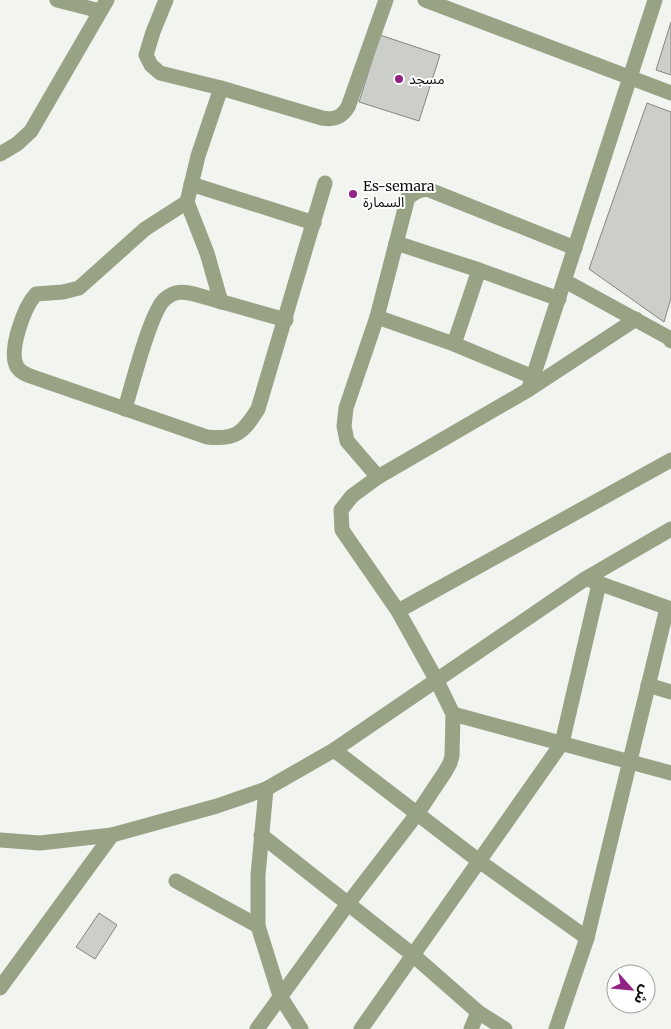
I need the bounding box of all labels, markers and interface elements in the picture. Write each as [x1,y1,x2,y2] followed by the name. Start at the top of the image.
[409,70,445,88] place label: مسجد
[393,73,405,85] marker: مسجد
[363,177,435,211] place label: Es-semara السمارة
[347,188,359,200] marker: Es-semara السمارة
[606,964,656,1014] north arrow
[630,982,655,1008] text: ش

